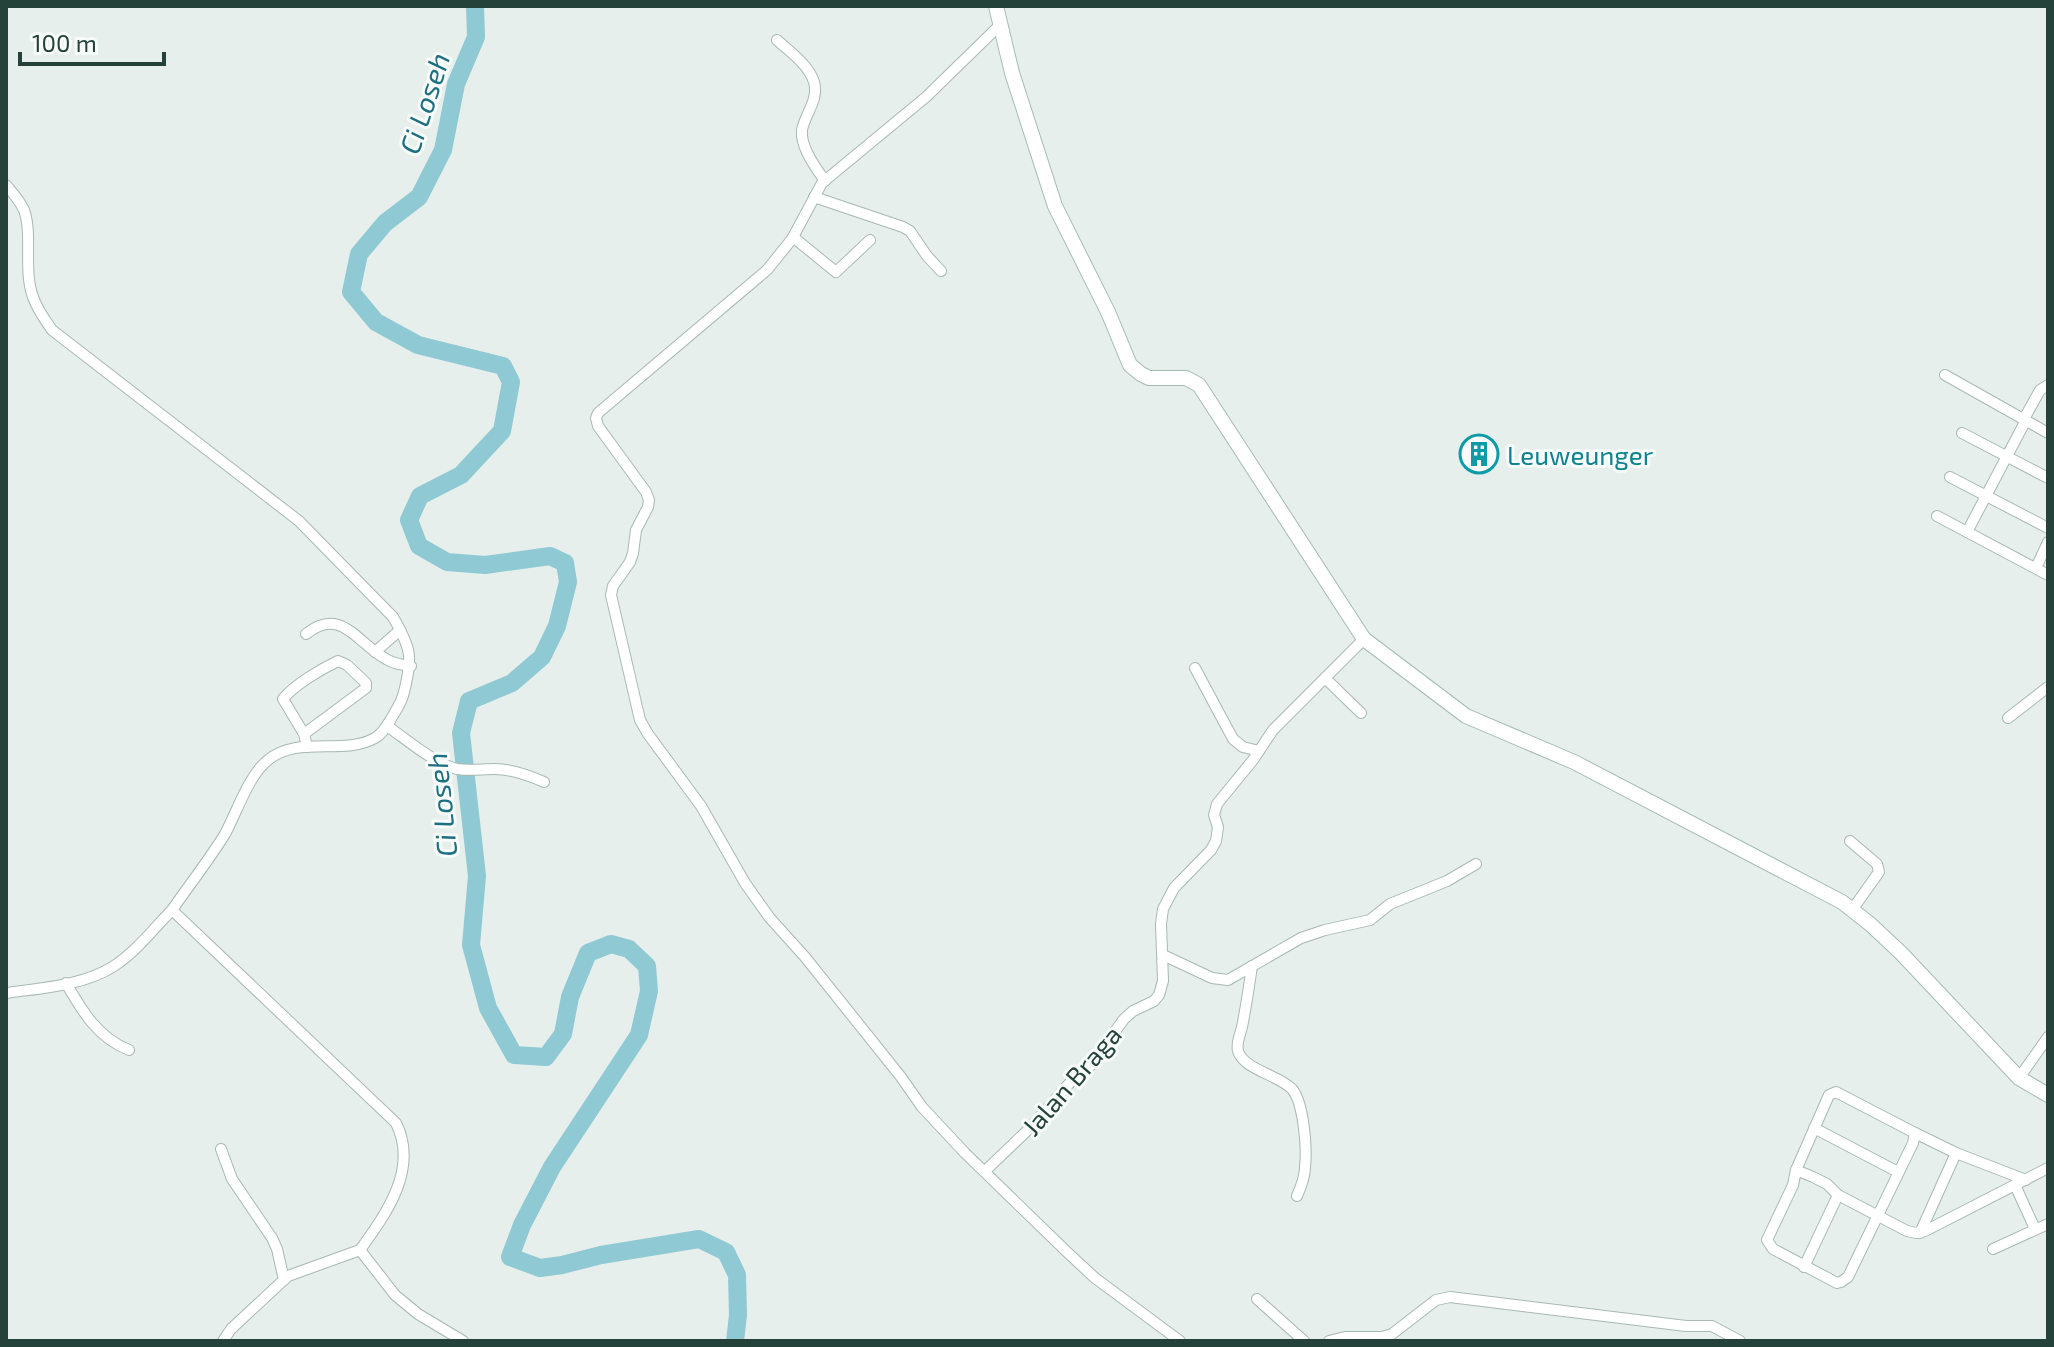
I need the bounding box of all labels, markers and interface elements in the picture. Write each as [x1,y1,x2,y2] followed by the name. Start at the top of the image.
[20,16,164,66] scale bar
[32,28,97,57] text: 100 m
[392,48,456,158] water label: Ci Loseh
[1458,433,1500,475] building icon: Leuweunger
[1507,439,1653,470] place label: Leuweunger
[419,751,463,859] water label: Ci Loseh
[1015,1019,1127,1141] street label: Jalan Braga

